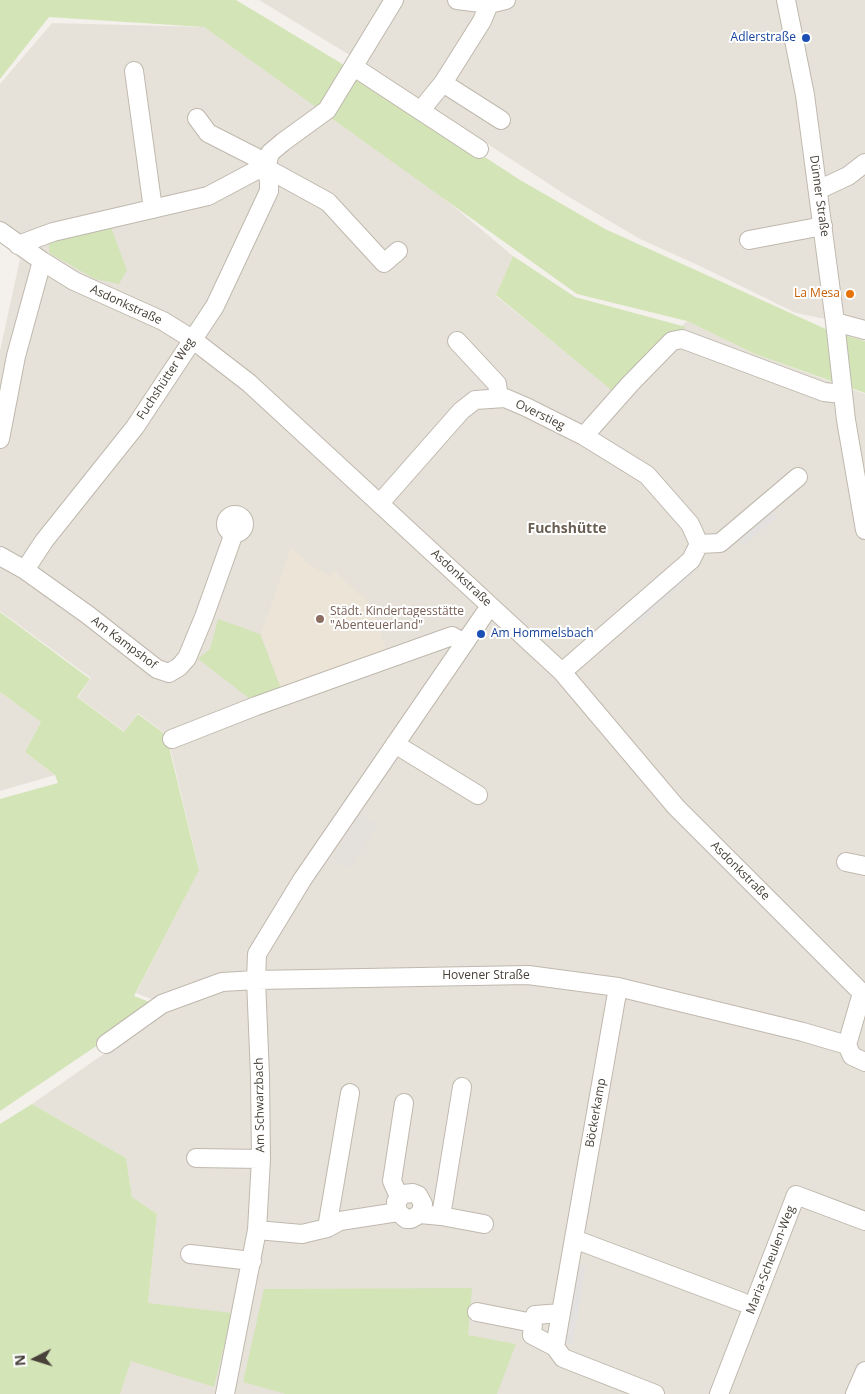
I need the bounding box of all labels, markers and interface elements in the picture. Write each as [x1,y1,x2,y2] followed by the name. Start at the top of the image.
[731,31,796,45] place label: Adlerstraße
[800,32,812,44] marker: Adlerstraße
[806,154,832,238] street label: Dünner Straße
[88,282,164,328] street label: Asdonkstraße
[794,287,840,301] place label: La Mesa
[844,288,856,300] marker: La Mesa
[134,335,198,423] street label: Fuchshütter Weg
[513,397,567,433] street label: Overstieg
[527,521,607,537] district label: Fuchshütte
[428,546,494,610] street label: Asdonkstraße
[330,605,464,633] place label: Städt. Kindertagesstätte "Abenteuerland"
[314,613,326,625] marker: Städt. Kindertagesstätte "Abenteuerland"
[88,614,160,672] street label: Am Kampshof
[491,627,594,641] place label: Am Hommelsbach
[475,628,487,640] marker: Am Hommelsbach
[708,839,772,903] street label: Asdonkstraße
[442,969,530,983] street label: Hovener Straße
[252,1057,268,1153] street label: Am Schwarzbach
[583,1077,609,1149] street label: Böckerkamp
[744,1204,798,1316] street label: Maria-Scheulen-Weg
[10,1334,60,1384] north arrow
[10,1354,30,1367] text: N

